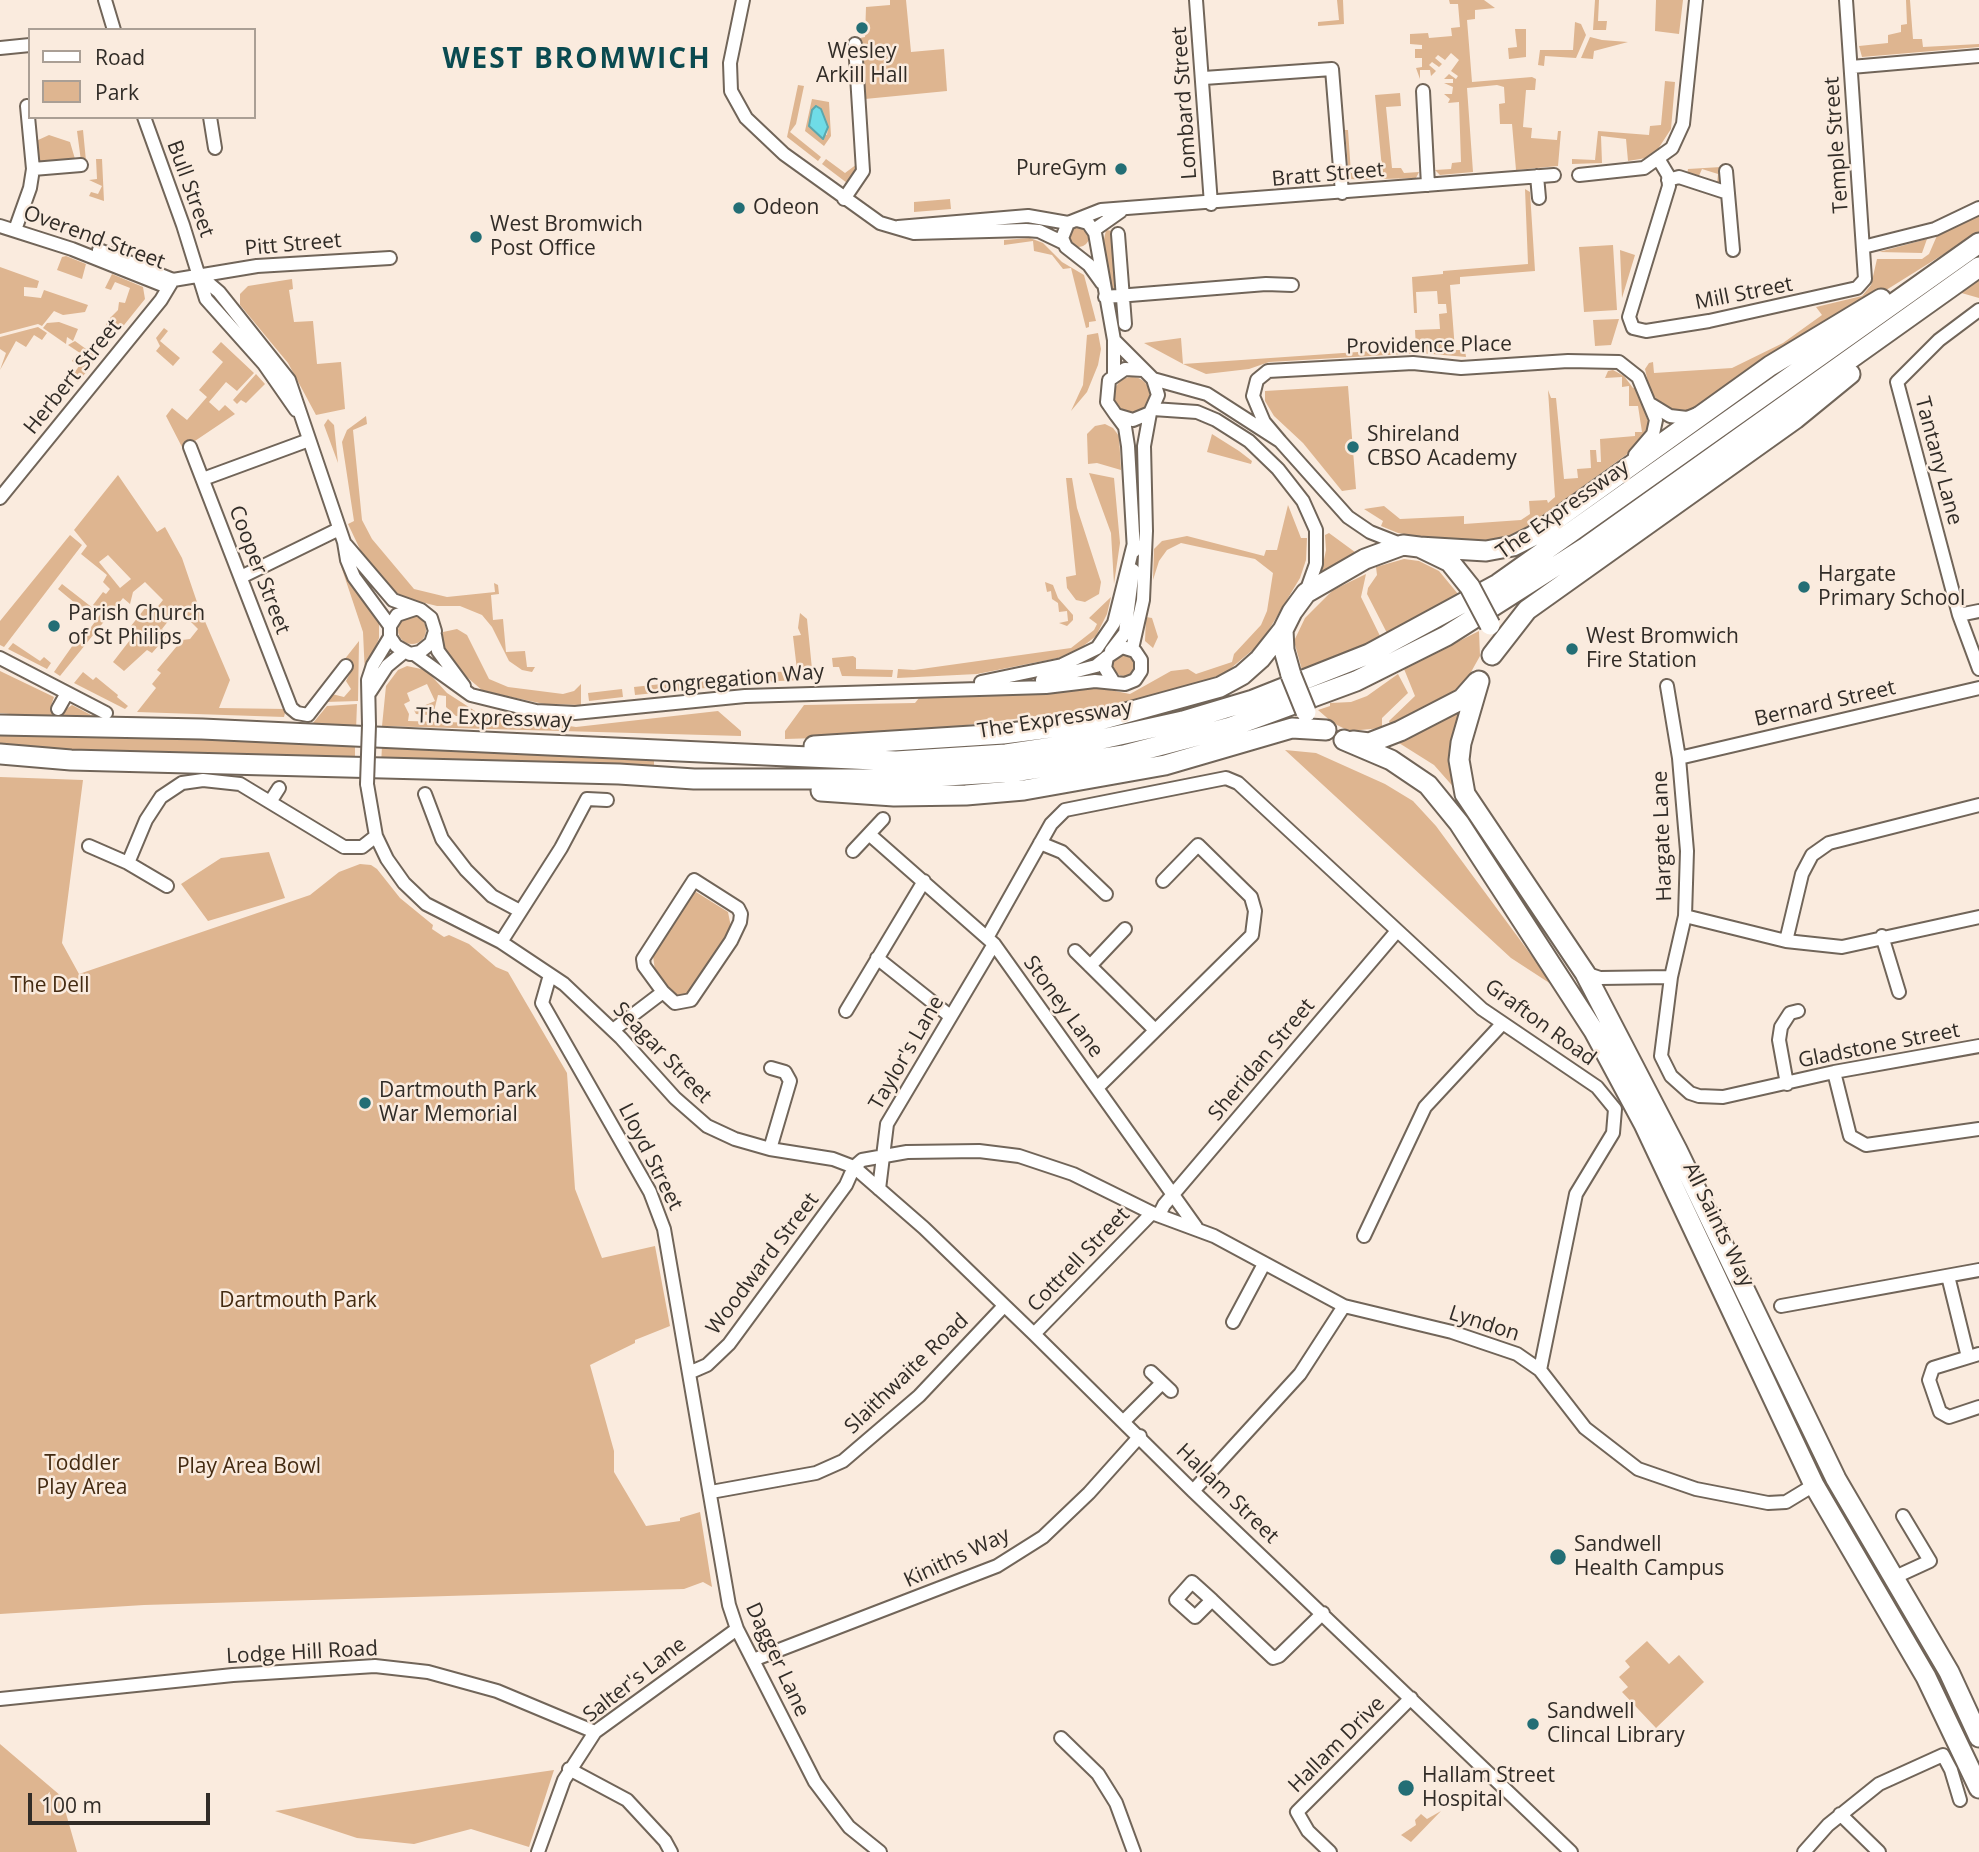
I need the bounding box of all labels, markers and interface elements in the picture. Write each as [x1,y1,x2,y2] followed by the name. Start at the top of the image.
[854,20,870,36] marker: Wesley Arkill Hall
[1167,26,1203,180] street label: Lombard Street
[28,28,256,119] legend
[816,39,908,89] place label: Wesley Arkill Hall
[95,43,145,71] text: Road
[444,43,710,77] district label: WEST BROMWICH
[1820,76,1854,214] street label: Temple Street
[95,78,139,106] text: Park
[161,137,219,241] street label: Bull Street
[1016,156,1107,182] place label: PureGym
[1271,158,1385,192] street label: Bratt Street
[1113,161,1129,177] marker: PureGym
[753,195,819,221] place label: Odeon
[731,200,747,216] marker: Odeon
[20,201,168,275] street label: Overend Street
[490,212,643,262] place label: West Bromwich Post Office
[244,228,342,262] street label: Pitt Street
[468,229,484,245] marker: West Bromwich Post Office
[1693,272,1795,316] street label: Mill Street
[19,314,127,440] street label: Herbert Street
[1346,332,1512,360] street label: Providence Place
[1909,394,1967,528] street label: Tantany Lane
[1367,422,1517,472] place label: Shireland CBSO Academy
[1345,439,1361,455] marker: Shireland CBSO Academy
[1492,455,1634,565] street label: The Expressway
[223,502,295,638] street label: Cooper Street
[1818,562,1965,612] place label: Hargate Primary School
[1796,579,1812,595] marker: Hargate Primary School
[68,601,205,651] place label: Parish Church of St Philips
[46,618,62,634] marker: Parish Church of St Philips
[1586,624,1739,674] place label: West Bromwich Fire Station
[1564,641,1580,657] marker: West Bromwich Fire Station
[645,660,825,700] street label: Congregation Way
[1752,676,1898,732] street label: Bernard Street
[976,695,1134,745] street label: The Expressway
[416,704,572,734] street label: The Expressway
[1648,770,1678,902] street label: Hargate Lane
[1018,951,1108,1063] street label: Stoney Lane
[10,973,90,999] park label: The Dell
[1480,974,1600,1072] street label: Grafton Road
[864,991,950,1115] street label: Taylor's Lane
[1204,994,1320,1126] street label: Sheridan Street
[608,997,716,1109] street label: Seagar Street
[1796,1018,1962,1074] street label: Gladstone Street
[379,1078,537,1128] place label: Dartmouth Park War Memorial
[357,1095,373,1111] marker: Dartmouth Park War Memorial
[612,1099,688,1215] street label: Lloyd Street
[1677,1159,1759,1291] street label: All Saints Way
[701,1188,825,1340] street label: Woodward Street
[1023,1202,1135,1318] street label: Cottrell Street
[219,1288,377,1314] park label: Dartmouth Park
[1446,1301,1522,1347] street label: Lyndon
[840,1309,974,1439] street label: Slaithwaite Road
[1170,1439,1284,1549] street label: Hallam Street
[37,1451,127,1501] park label: Toddler Play Area
[177,1454,321,1480] park label: Play Area Bowl
[900,1523,1014,1593] street label: Kiniths Way
[1574,1532,1724,1582] place label: Sandwell Health Campus
[1548,1547,1568,1567] marker: Sandwell Health Campus
[740,1599,814,1721] street label: Dagger Lane
[578,1632,692,1728] street label: Salter's Lane
[225,1636,379,1670] street label: Lodge Hill Road
[1284,1692,1390,1798] street label: Hallam Drive
[1547,1699,1685,1749] place label: Sandwell Clincal Library
[1525,1716,1541,1732] marker: Sandwell Clincal Library
[1422,1763,1555,1813] place label: Hallam Street Hospital
[32,1778,214,1822] scale bar
[1396,1778,1416,1798] marker: Hallam Street Hospital
[41,1791,102,1819] text: 100 m

